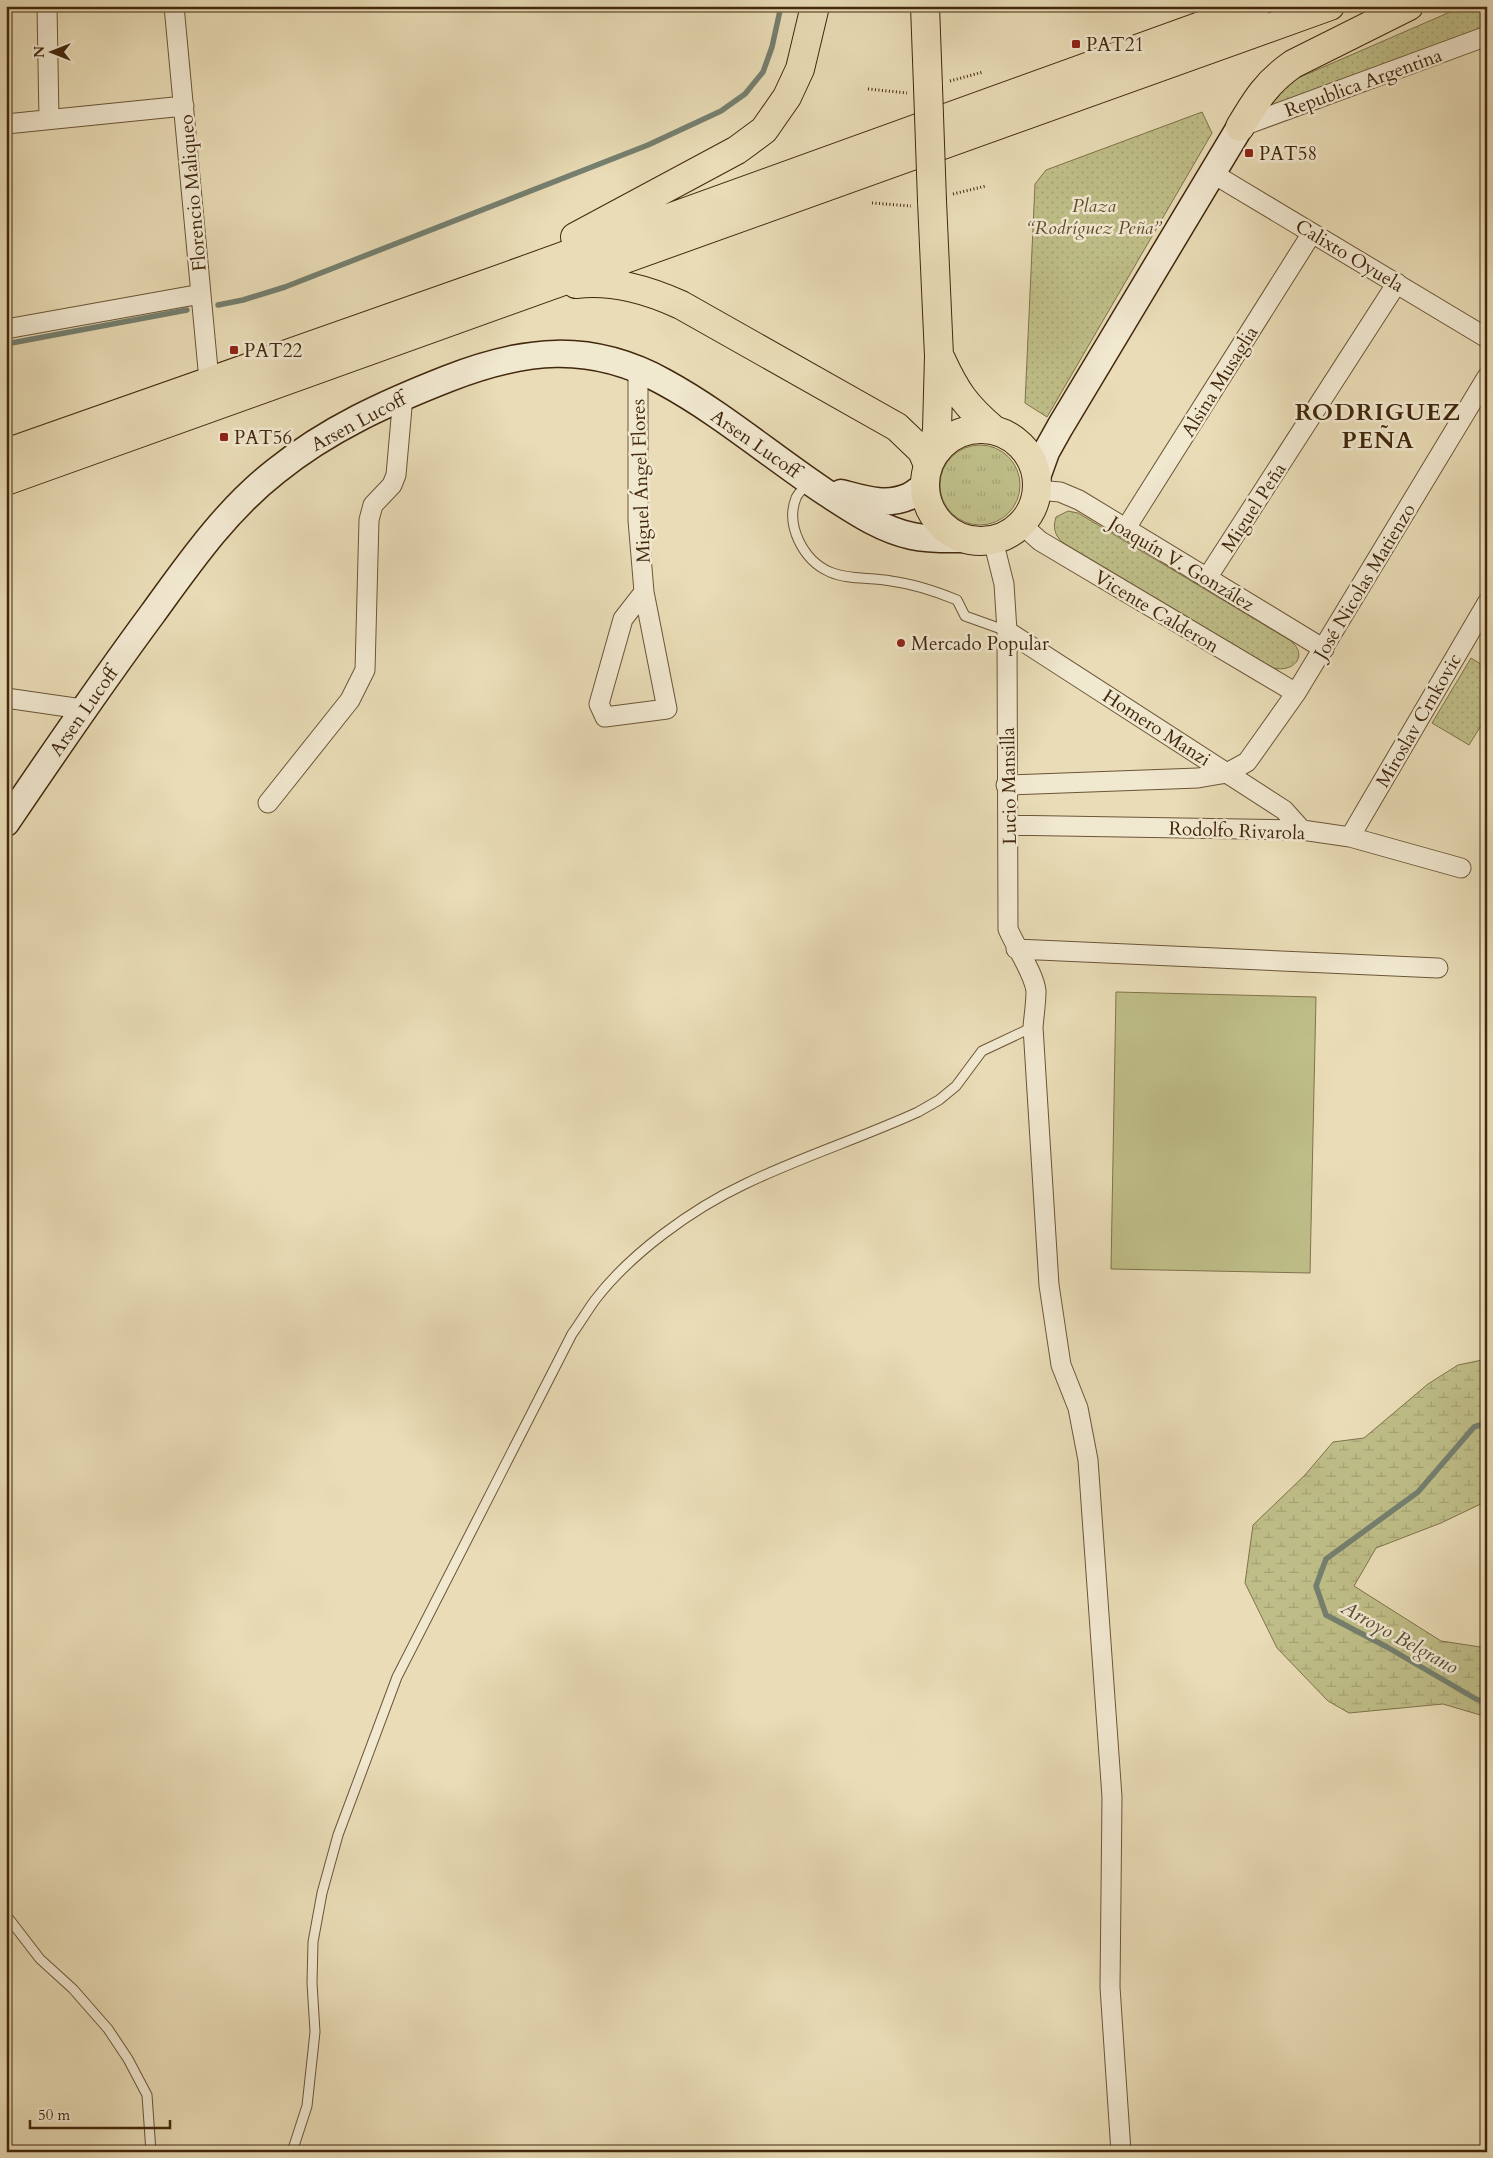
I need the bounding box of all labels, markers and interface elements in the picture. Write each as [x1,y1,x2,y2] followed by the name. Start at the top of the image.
[28,28,78,78] north arrow
[1086,32,1144,58] place label: PAT21
[1070,38,1082,50] marker: PAT21
[1281,42,1446,123] street label: Republica Argentina
[30,46,49,58] text: N
[173,113,213,272] street label: Florencio Maliqueo
[1259,141,1317,167] place label: PAT58
[1243,147,1255,159] marker: PAT58
[1027,193,1162,241] park label: Plaza “Rodríguez Peña”
[1290,213,1409,298] street label: Calixto Oyuela
[1175,321,1264,442] street label: Alsina Musaglia
[244,338,302,364] place label: PAT22
[228,344,240,356] marker: PAT22
[307,384,413,458] street label: Arsen Lucoff
[1295,396,1461,457] district label: RODRIGUEZ PEÑA
[625,398,657,564] street label: Miguel Ángel Flores
[706,403,808,486] street label: Arsen Lucoff
[234,425,292,451] place label: PAT56
[218,431,230,443] marker: PAT56
[1215,458,1292,557] street label: Miguel Peña
[1306,499,1422,667] street label: José Nicolas Matienzo
[1101,509,1260,618] street label: Joaquín V. González
[1089,564,1224,660] street label: Vicente Calderon
[911,631,1049,657] place label: Mercado Popular
[895,637,907,649] marker: Mercado Popular
[1370,648,1468,792] street label: Miroslav Crnkovic
[43,659,126,761] street label: Arsen Lucoff
[1097,683,1215,772] street label: Homero Manzi
[995,727,1023,845] street label: Lucio Mansilla
[1168,816,1306,846] street label: Rodolfo Rivarola
[1335,1594,1463,1681] water label: Arroyo Belgrano
[30,2098,170,2130] scale bar
[38,2105,70,2125] text: 50 m

